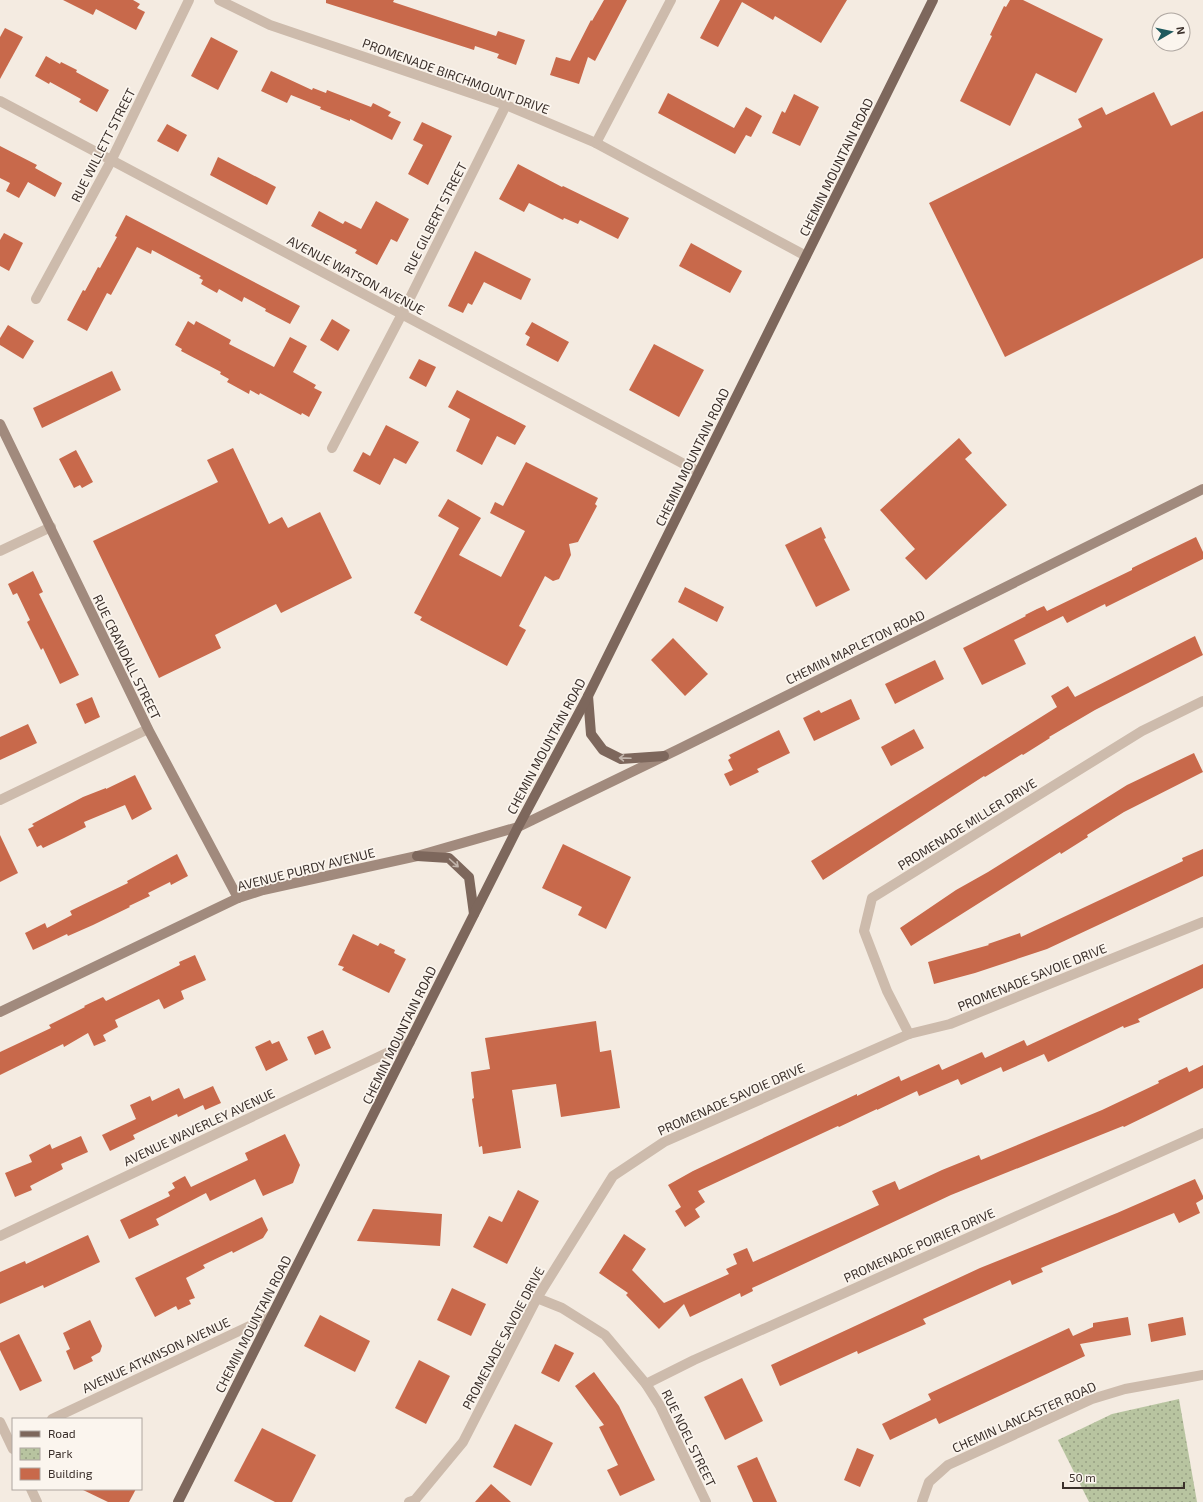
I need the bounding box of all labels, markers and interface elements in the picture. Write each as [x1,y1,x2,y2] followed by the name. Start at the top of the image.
[1151,12,1191,52] north arrow
[1174,25,1188,35] text: N
[360,35,552,117] street label: PROMENADE BIRCHMOUNT DRIVE
[67,85,139,205] street label: RUE WILLETT STREET
[796,95,876,239] street label: CHEMIN MOUNTAIN ROAD
[400,159,470,277] street label: RUE GILBERT STREET
[285,232,427,318] street label: AVENUE WATSON AVENUE
[652,385,732,529] street label: CHEMIN MOUNTAIN ROAD
[90,592,164,723] street label: RUE CRANDALL STREET
[783,606,927,688] street label: CHEMIN MAPLETON ROAD
[503,675,589,817] street label: CHEMIN MOUNTAIN ROAD
[619,754,632,762] one-way arrow
[895,775,1039,873] street label: PROMENADE MILLER DRIVE
[236,844,376,894] street label: AVENUE PURDY AVENUE
[449,858,459,868] one-way arrow
[955,940,1109,1014] street label: PROMENADE SAVOIE DRIVE
[359,963,439,1107] street label: CHEMIN MOUNTAIN ROAD
[655,1059,807,1139] street label: PROMENADE SAVOIE DRIVE
[121,1085,277,1169] street label: AVENUE WAVERLEY AVENUE
[841,1204,997,1286] street label: PROMENADE POIRIER DRIVE
[211,1253,295,1395] street label: CHEMIN MOUNTAIN ROAD
[459,1264,547,1412] street label: PROMENADE SAVOIE DRIVE
[80,1314,232,1396] street label: AVENUE ATKINSON AVENUE
[949,1378,1099,1456] street label: CHEMIN LANCASTER ROAD
[659,1387,720,1490] street label: RUE NOEL STREET
[12,1418,142,1490] legend
[48,1426,76,1440] text: Road
[48,1446,73,1460] text: Park
[1063,1464,1184,1490] scale bar
[48,1466,93,1480] text: Building
[1069,1470,1096,1484] text: 50 m

